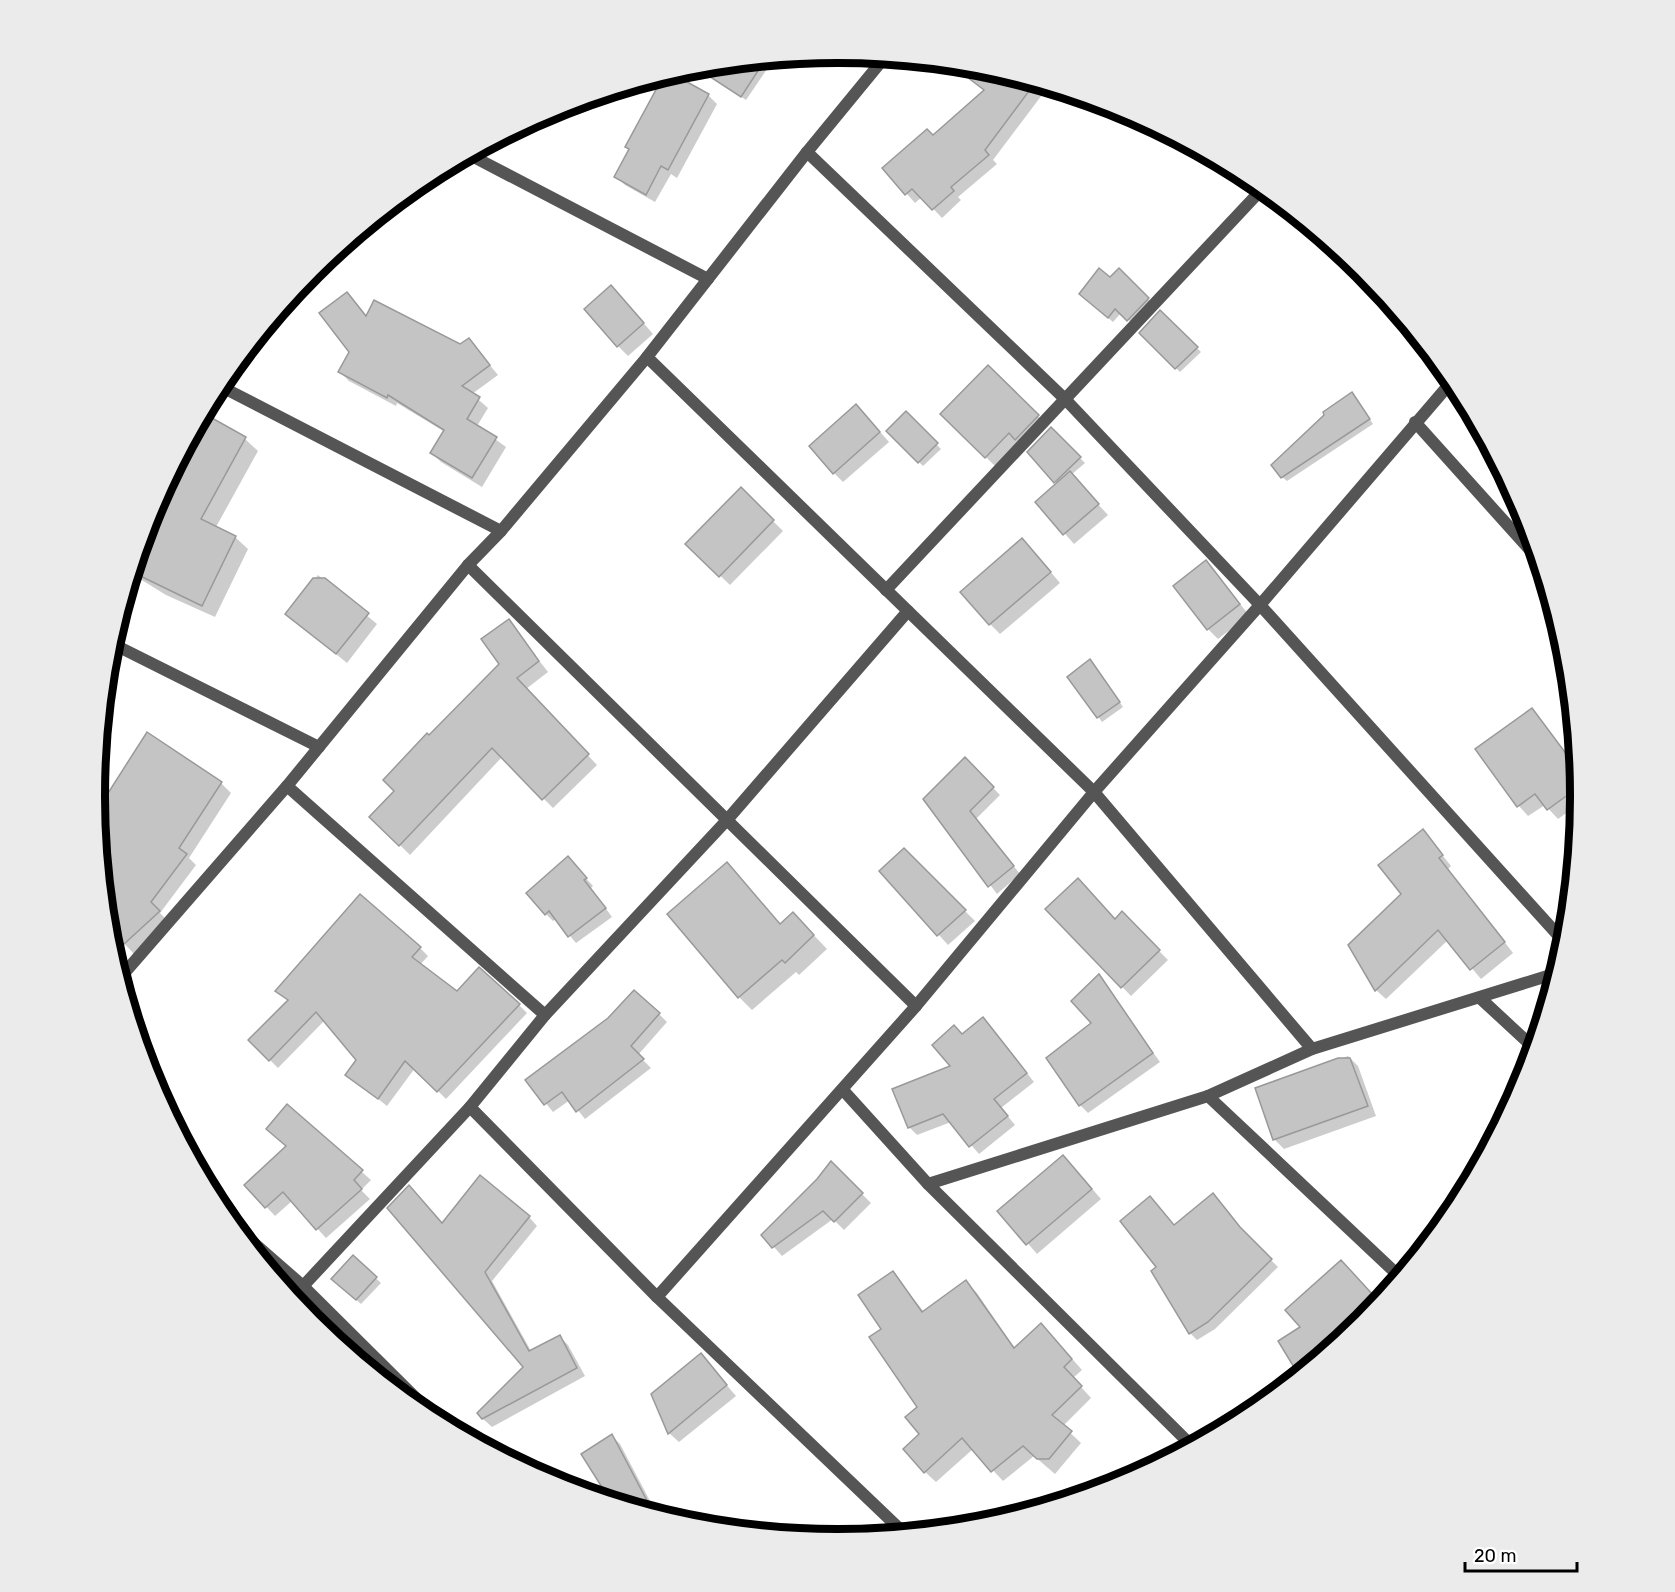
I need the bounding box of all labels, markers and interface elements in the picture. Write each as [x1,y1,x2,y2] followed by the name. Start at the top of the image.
[1465,1535,1578,1573] scale bar
[1474,1545,1516,1567] text: 20 m

